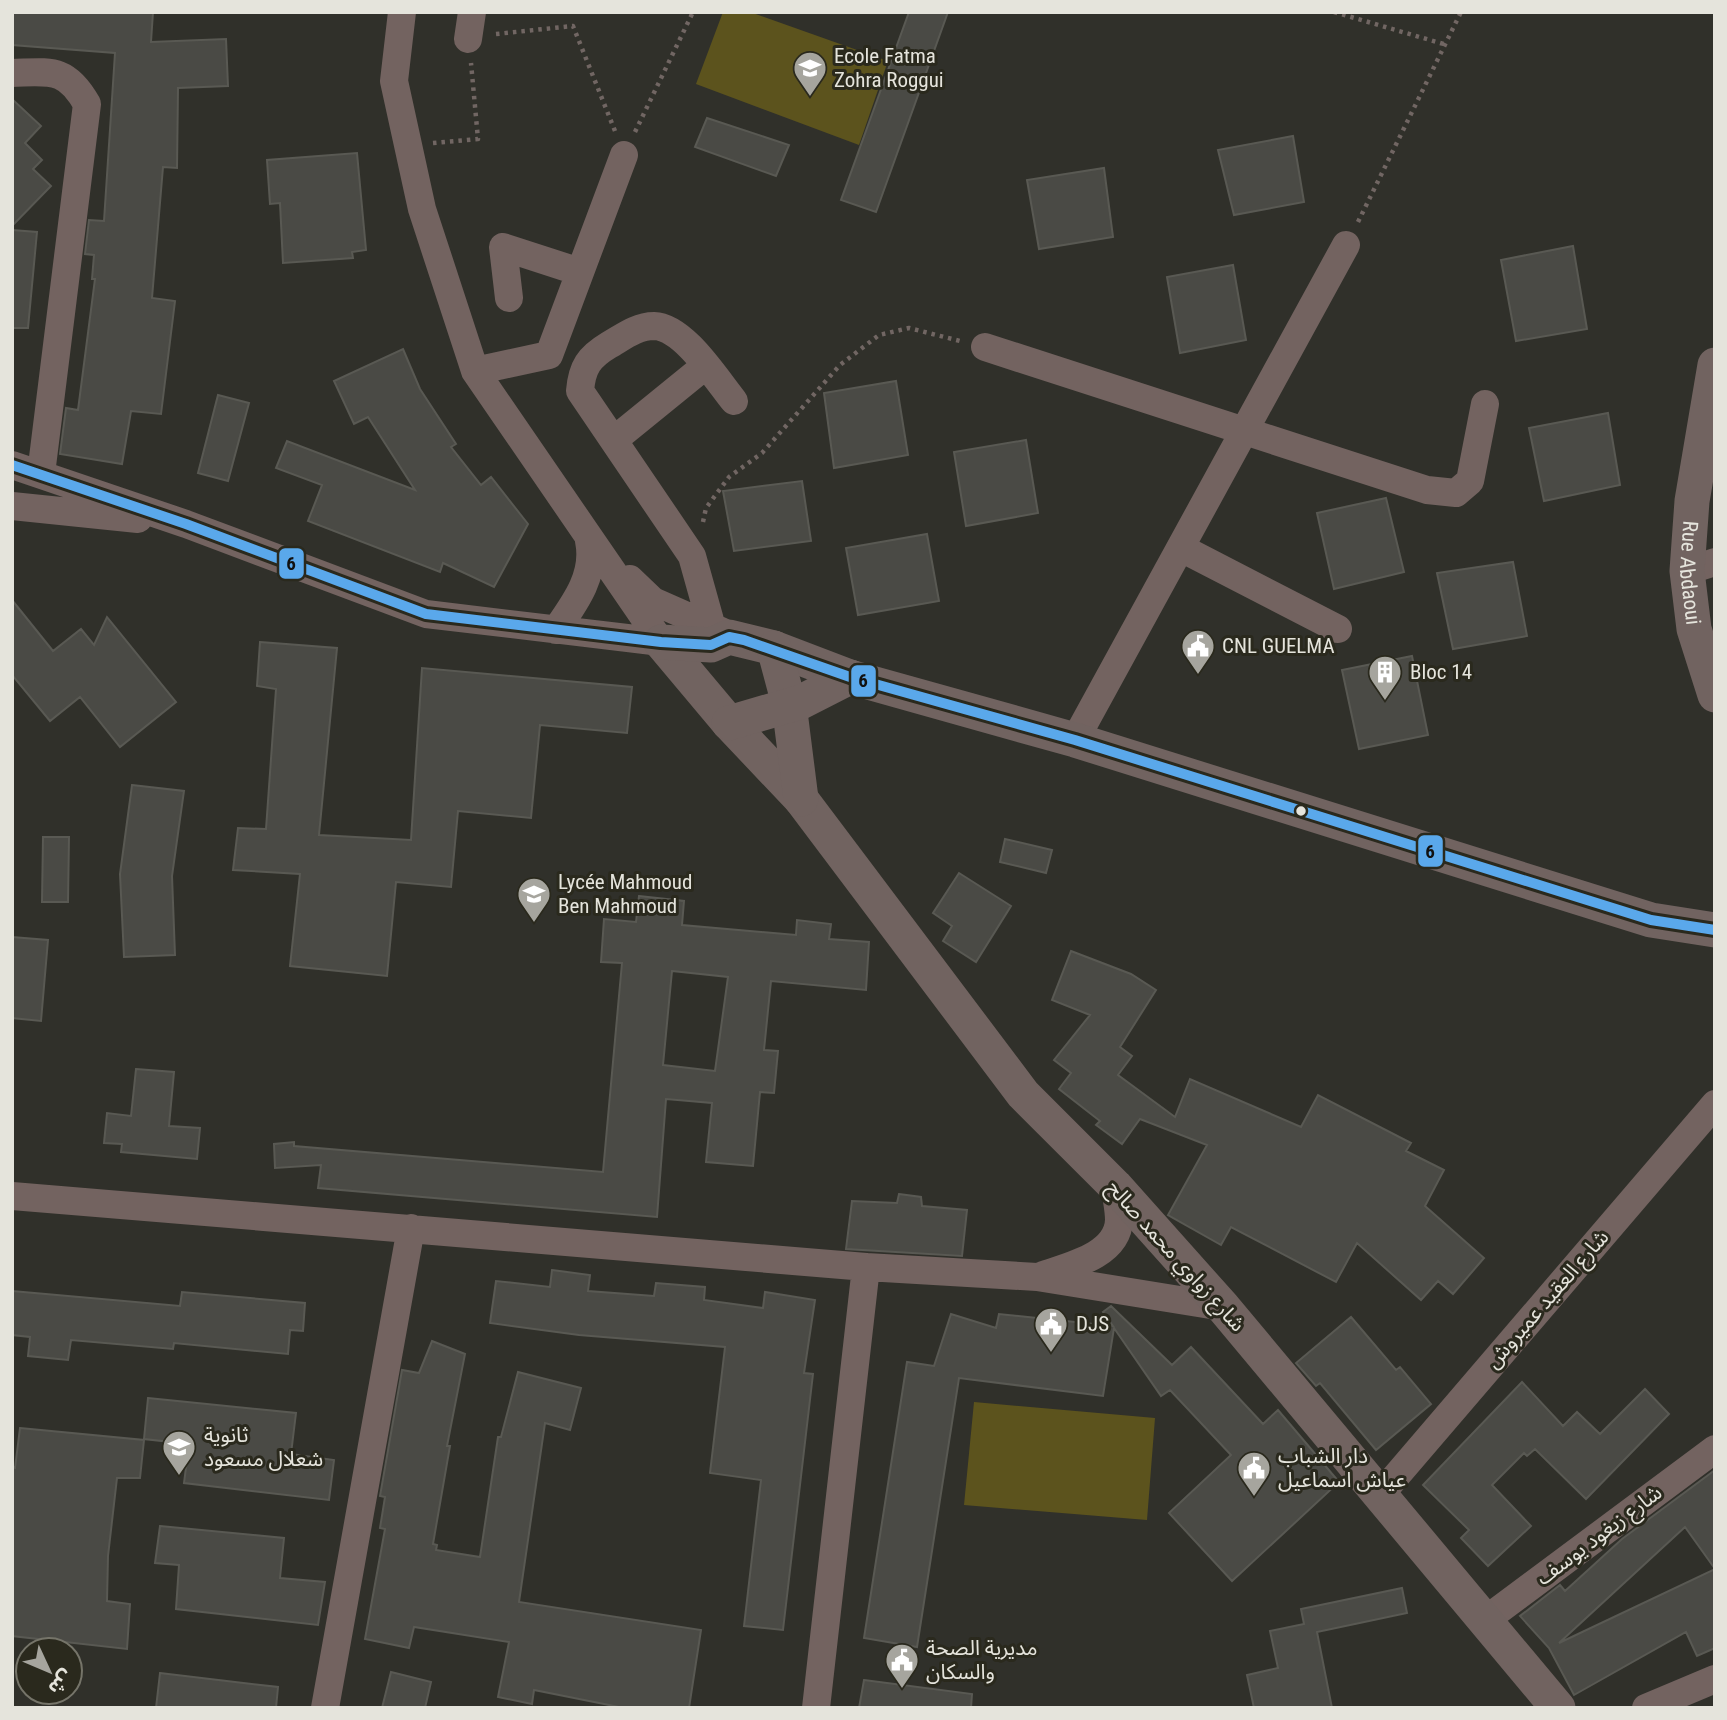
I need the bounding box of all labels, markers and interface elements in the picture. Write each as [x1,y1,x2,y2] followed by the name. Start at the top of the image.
[834,44,944,92] place label: Ecole Fatma Zohra Roggui
[791,49,829,98] school or university icon: Ecole Fatma Zohra Roggui
[1675,520,1705,626] street label: Rue Abdaoui
[278,547,305,580] line badge: 6
[286,552,296,575] text: 6
[1179,627,1217,676] public building icon: CNL GUELMA
[1222,634,1335,658] place label: CNL GUELMA
[1366,653,1404,702] building icon: Bloc 14
[1410,660,1472,684] place label: Bloc 14
[850,664,877,698] line badge: 6
[858,669,868,692] text: 6
[1294,804,1308,818] unlabelled marker
[1417,834,1444,868] line badge: 6
[1425,840,1435,863] text: 6
[558,870,692,918] place label: Lycée Mahmoud Ben Mahmoud
[515,875,553,924] school or university icon: Lycée Mahmoud Ben Mahmoud
[1099,1176,1250,1339] street label: شارع زواوي محمد صالح
[1481,1225,1616,1375] street label: شارع العقيد عميروش
[1032,1305,1070,1354] public building icon: DJS
[1076,1312,1109,1336] place label: DJS
[204,1423,323,1471] place label: ثانوية شعلال مسعود
[160,1428,198,1477] school or university icon: ثانوية شعلال مسعود
[1278,1444,1406,1492] place label: دار الشباب عياش اسماعيل
[1235,1449,1273,1498] public building icon: دار الشباب عياش اسماعيل
[1532,1480,1668,1592] street label: شارع زيغود يوسف
[14,1636,84,1706] north arrow
[926,1636,1037,1684] place label: مديرية الصحة والسكان
[883,1641,921,1690] public building icon: مديرية الصحة والسكان
[44,1665,78,1700] text: ش

